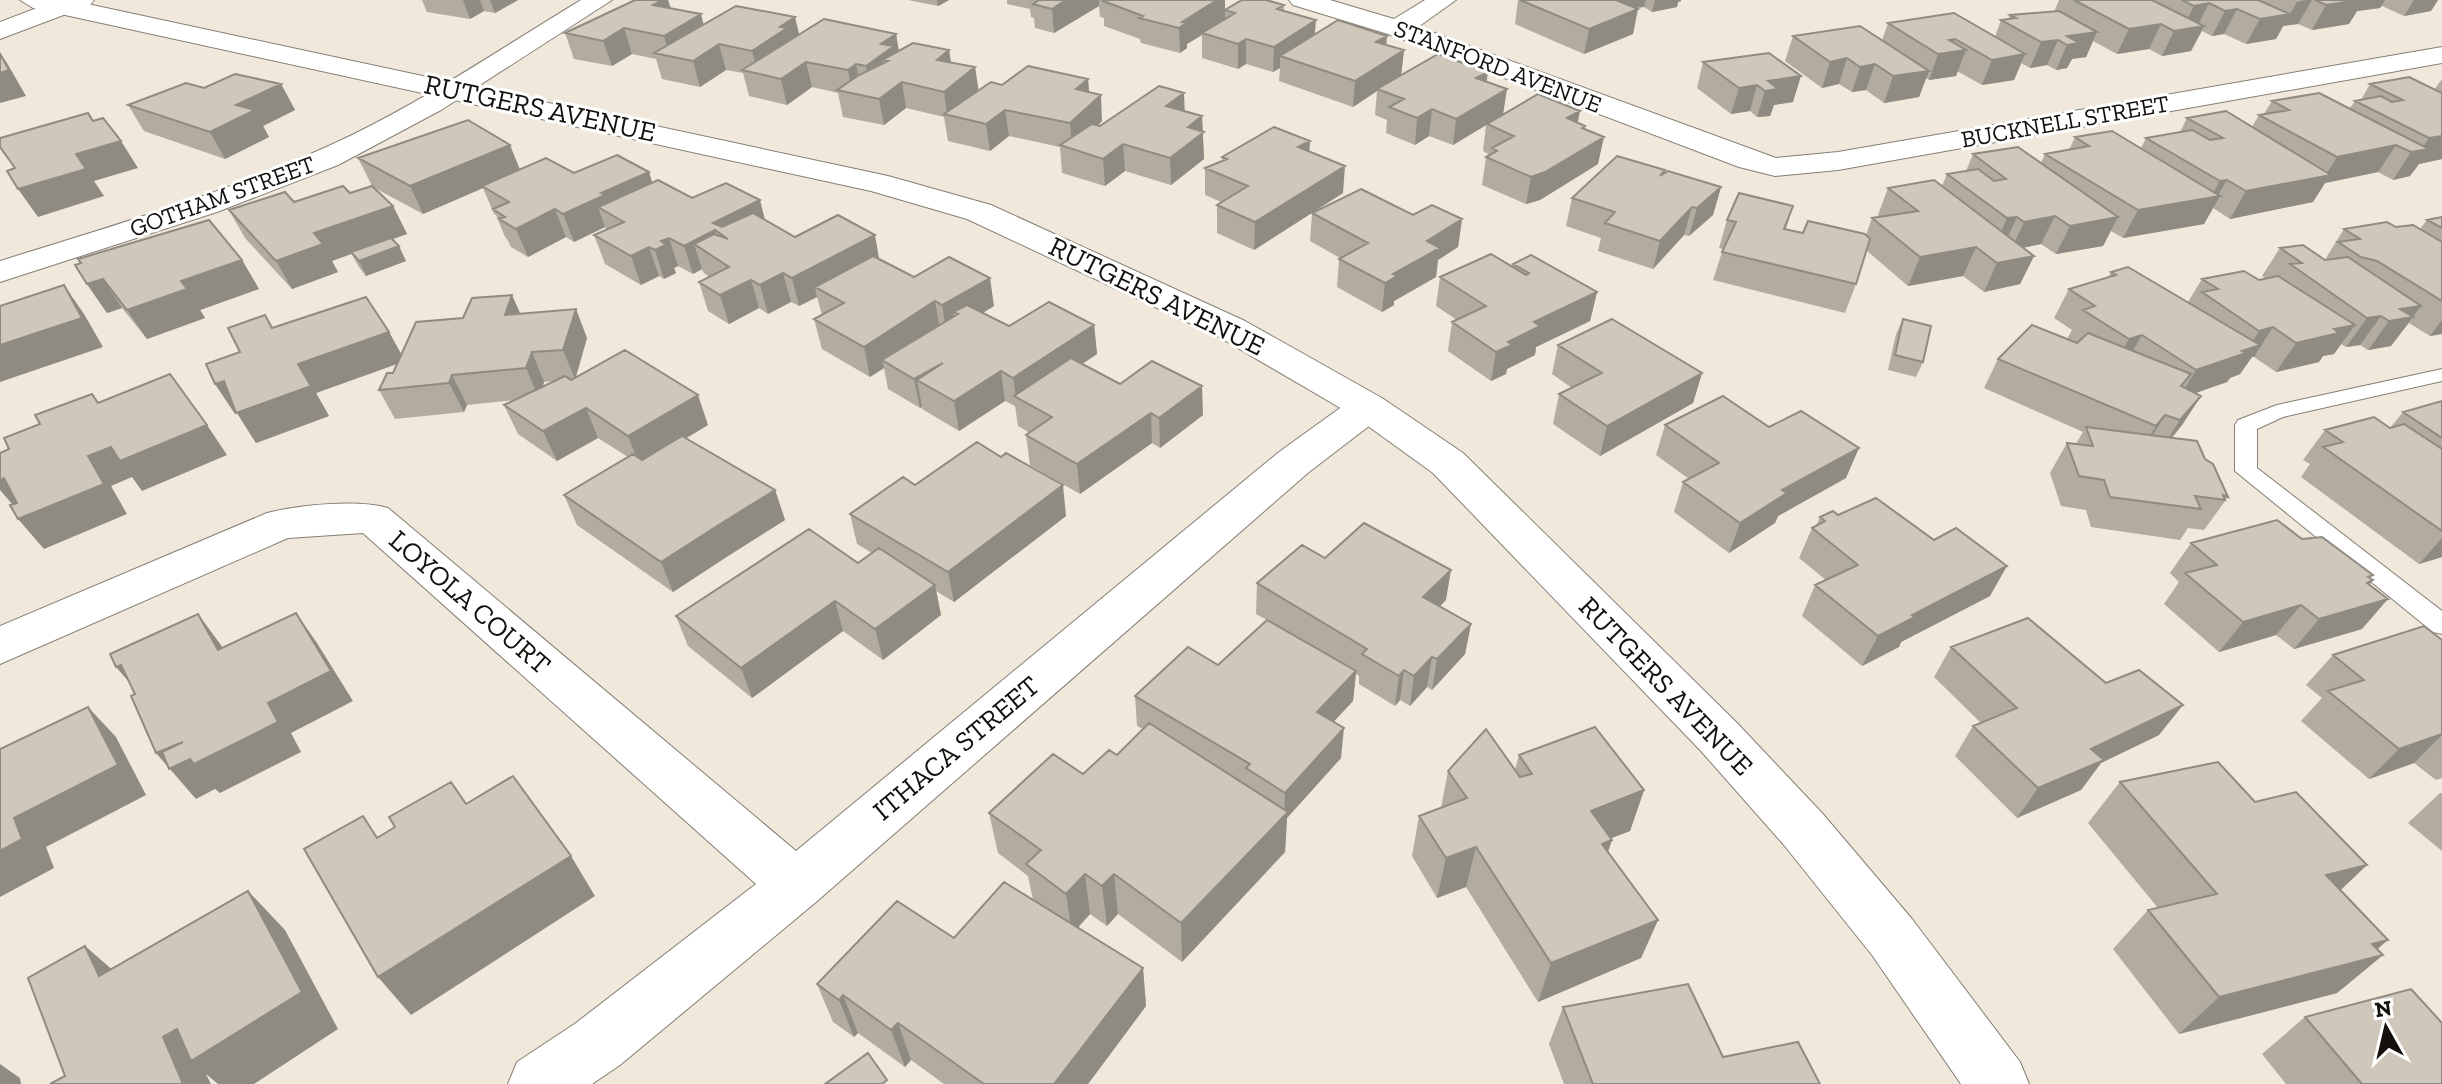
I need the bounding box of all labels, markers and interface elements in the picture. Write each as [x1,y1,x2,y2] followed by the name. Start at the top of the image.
[1390,13,1606,119] street label: STANFORD AVENUE
[421,67,659,149] street label: RUTGERS AVENUE
[1959,88,2171,154] street label: BUCKNELL STREET
[126,149,319,243] street label: GOTHAM STREET
[1044,229,1270,363] street label: RUTGERS AVENUE
[383,523,557,681] street label: LOYOLA COURT
[1572,590,1760,782] street label: RUTGERS AVENUE
[866,669,1046,827] street label: ITHACA STREET
[2346,988,2426,1068] north arrow
[2373,994,2394,1023] text: N

